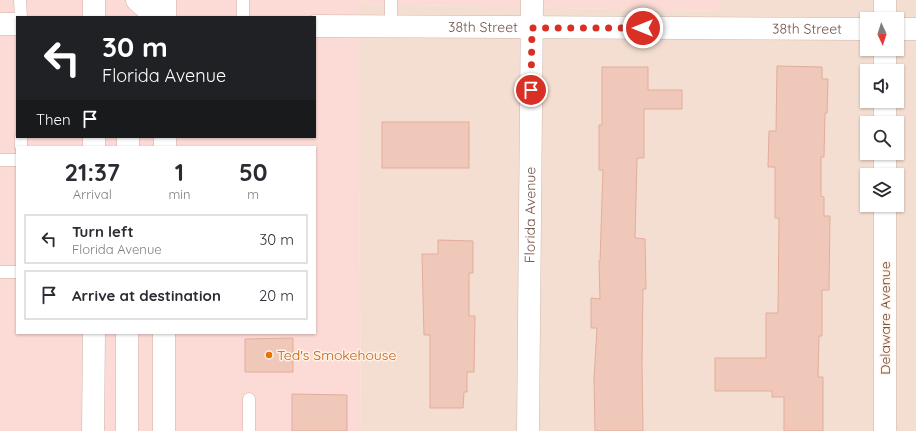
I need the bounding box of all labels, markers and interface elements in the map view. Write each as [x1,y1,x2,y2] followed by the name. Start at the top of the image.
[622,7,664,49] position arrow
[860,12,904,56] north arrow
[860,12,904,212] map controls
[448,18,518,36] street label: 38th Street
[772,19,842,38] street label: 38th Street
[102,29,168,64] text: 30 m
[36,32,88,84] icon: left
[102,64,226,87] text: Florida Avenue
[860,64,904,108] button: sound
[514,73,548,107] pin
[520,79,542,101] icon: arrive
[79,108,101,130] icon: arrive
[36,110,71,129] text: Then
[860,116,904,160] button: search
[64,157,120,187] text: 21:37
[175,157,184,187] text: 1
[239,157,268,187] text: 50
[521,167,539,263] street label: Florida Avenue
[860,168,904,212] button: layers
[73,186,112,202] text: Arrival
[168,186,191,202] text: min
[247,186,259,202] text: m
[72,222,134,241] text: Turn left
[38,228,60,250] icon: left
[259,230,294,249] text: 30 m
[72,241,162,257] text: Florida Avenue
[876,261,894,375] street label: Delaware Avenue
[38,284,60,306] icon: arrive
[72,286,221,305] text: Arrive at destination
[259,286,294,305] text: 20 m
[277,346,396,364] place label: Ted's Smokehouse
[264,350,274,360] marker: Ted's Smokehouse

